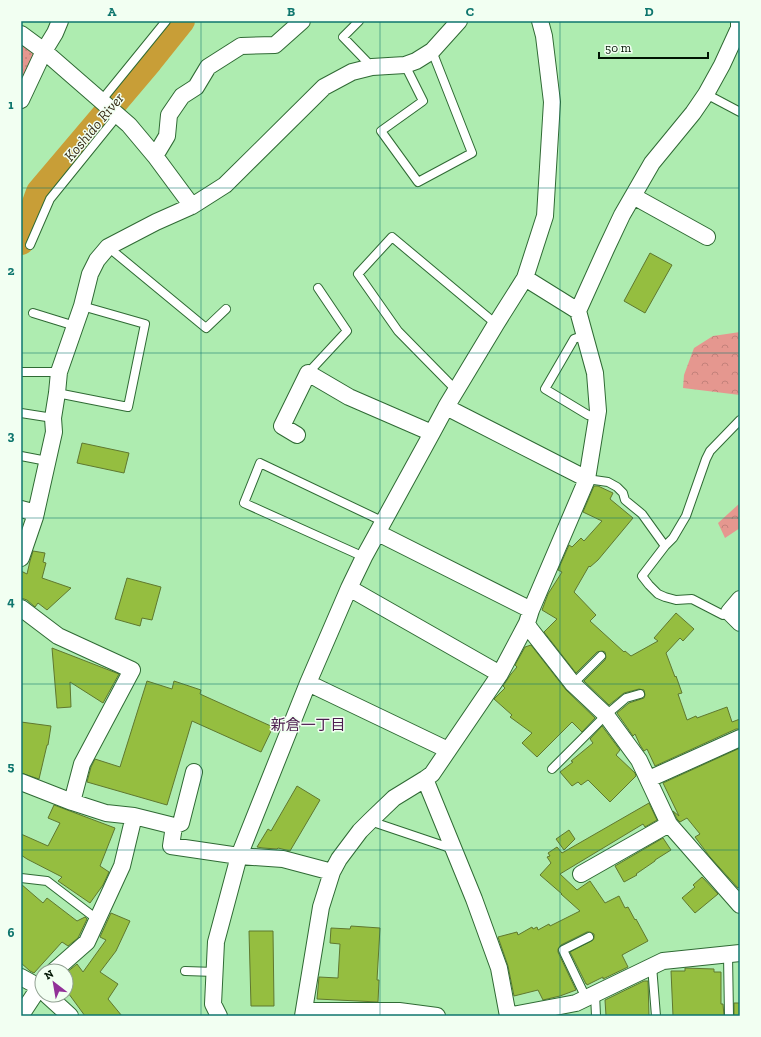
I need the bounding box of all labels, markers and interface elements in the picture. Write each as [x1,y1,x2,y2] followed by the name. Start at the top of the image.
[108,4,117,19] text: A
[287,4,295,19] text: B
[466,4,474,19] text: C
[644,4,654,19] text: D
[599,34,708,60] scale bar
[605,41,632,55] text: 50 m
[60,89,128,165] water label: Koshido River
[8,97,14,112] text: 1
[8,263,15,278] text: 2
[8,428,15,443] text: 3
[7,594,15,609] text: 4
[270,716,346,734] district label: 新倉一丁目
[8,759,15,774] text: 5
[8,925,15,940] text: 6
[34,963,74,1003] north arrow
[42,967,57,983] text: N

